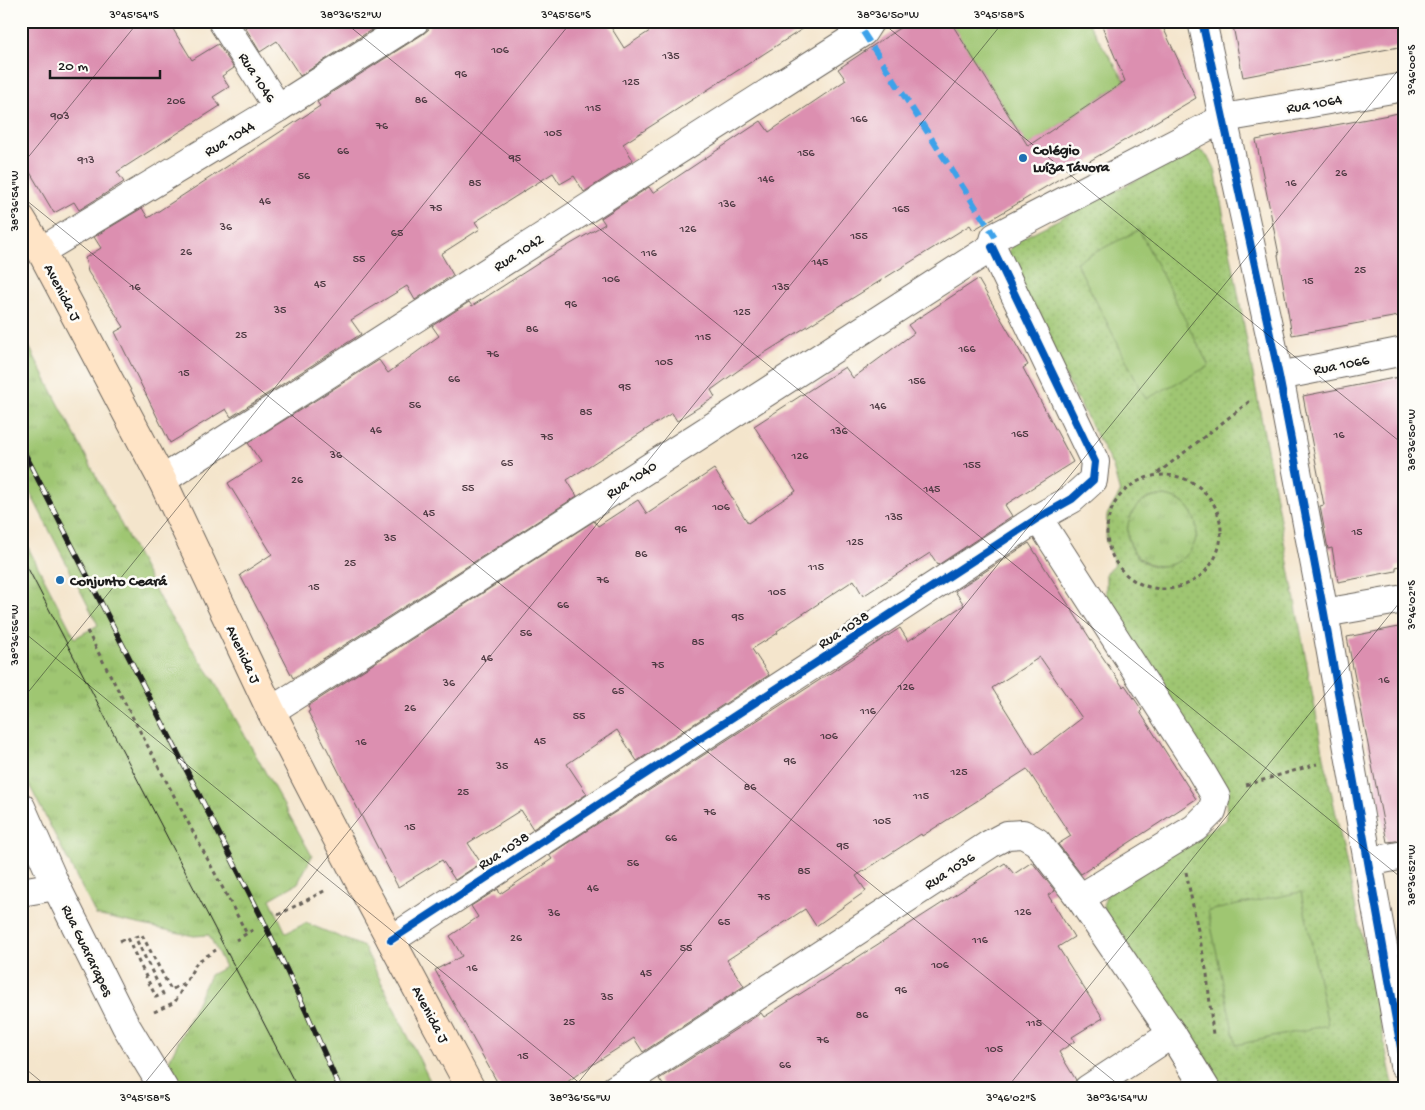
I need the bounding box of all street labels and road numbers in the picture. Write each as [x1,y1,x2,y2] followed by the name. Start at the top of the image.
[234,50,279,107] street label: Rua 1046
[1285,91,1344,119] street label: Rua 1064
[202,118,258,162] street label: Rua 1044
[491,231,547,276] street label: Rua 1042
[39,261,84,326] street label: Avenida J
[1312,352,1371,380] street label: Rua 1066
[603,457,661,504] street label: Rua 1040
[815,608,873,654] street label: Rua 1038
[221,623,264,688] street label: Avenida J
[475,829,533,875] street label: Rua 1038
[921,848,979,895] street label: Rua 1036
[56,902,116,1000] street label: Rua Guararapes
[407,983,452,1048] street label: Avenida J

